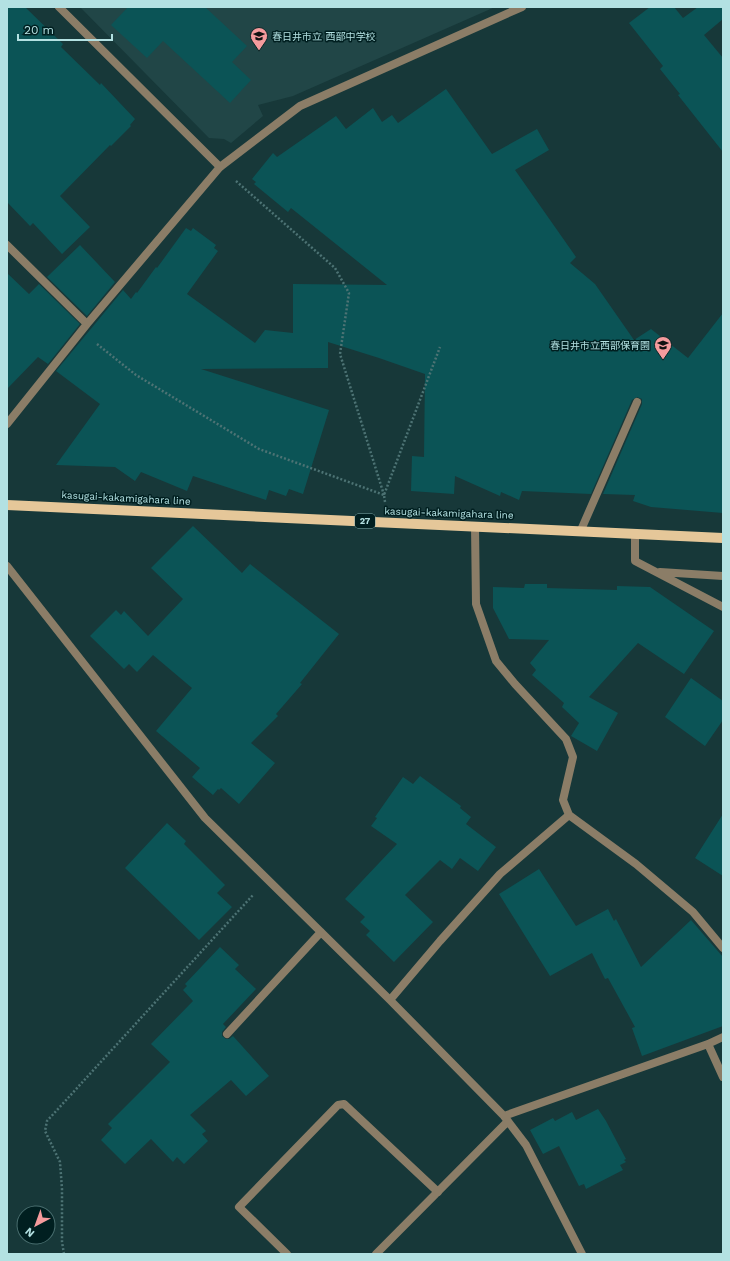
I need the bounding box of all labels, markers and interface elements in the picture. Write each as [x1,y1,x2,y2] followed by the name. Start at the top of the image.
[18,16,112,42] scale bar
[24,23,54,37] text: 20 m
[249,26,269,51] school or university icon: 春日井市立 西部中学校
[272,31,375,42] place label: 春日井市立 西部中学校
[653,335,673,360] school or university icon: 春日井市立西部保育園
[550,340,650,351] place label: 春日井市立西部保育園
[61,489,191,507] street label: kasugai-kakamigahara line
[384,505,514,521] street label: kasugai-kakamigahara line
[355,514,375,528] road number: 27
[16,1205,56,1245] north arrow
[22,1225,37,1240] text: N

